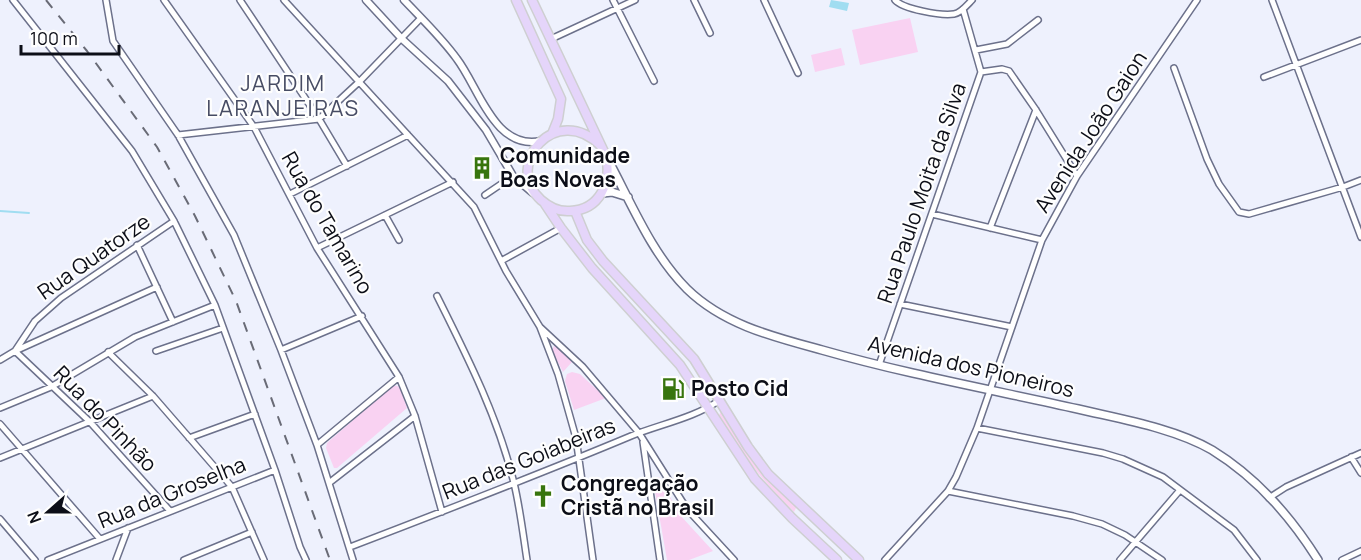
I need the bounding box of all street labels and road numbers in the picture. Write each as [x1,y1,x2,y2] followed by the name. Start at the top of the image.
[1027,45,1153,218] street label: Avenida João Gaion
[870,79,972,307] street label: Rua Paulo Moita da Silva
[276,146,380,299] street label: Rua do Tamarino
[32,207,155,305] street label: Rua Quatorze
[865,329,1077,403] street label: Avenida dos Pioneiros
[48,359,163,477] street label: Rua do Pinhão
[438,411,619,506] street label: Rua das Goiabeiras
[94,450,250,534] street label: Rua da Groselha

